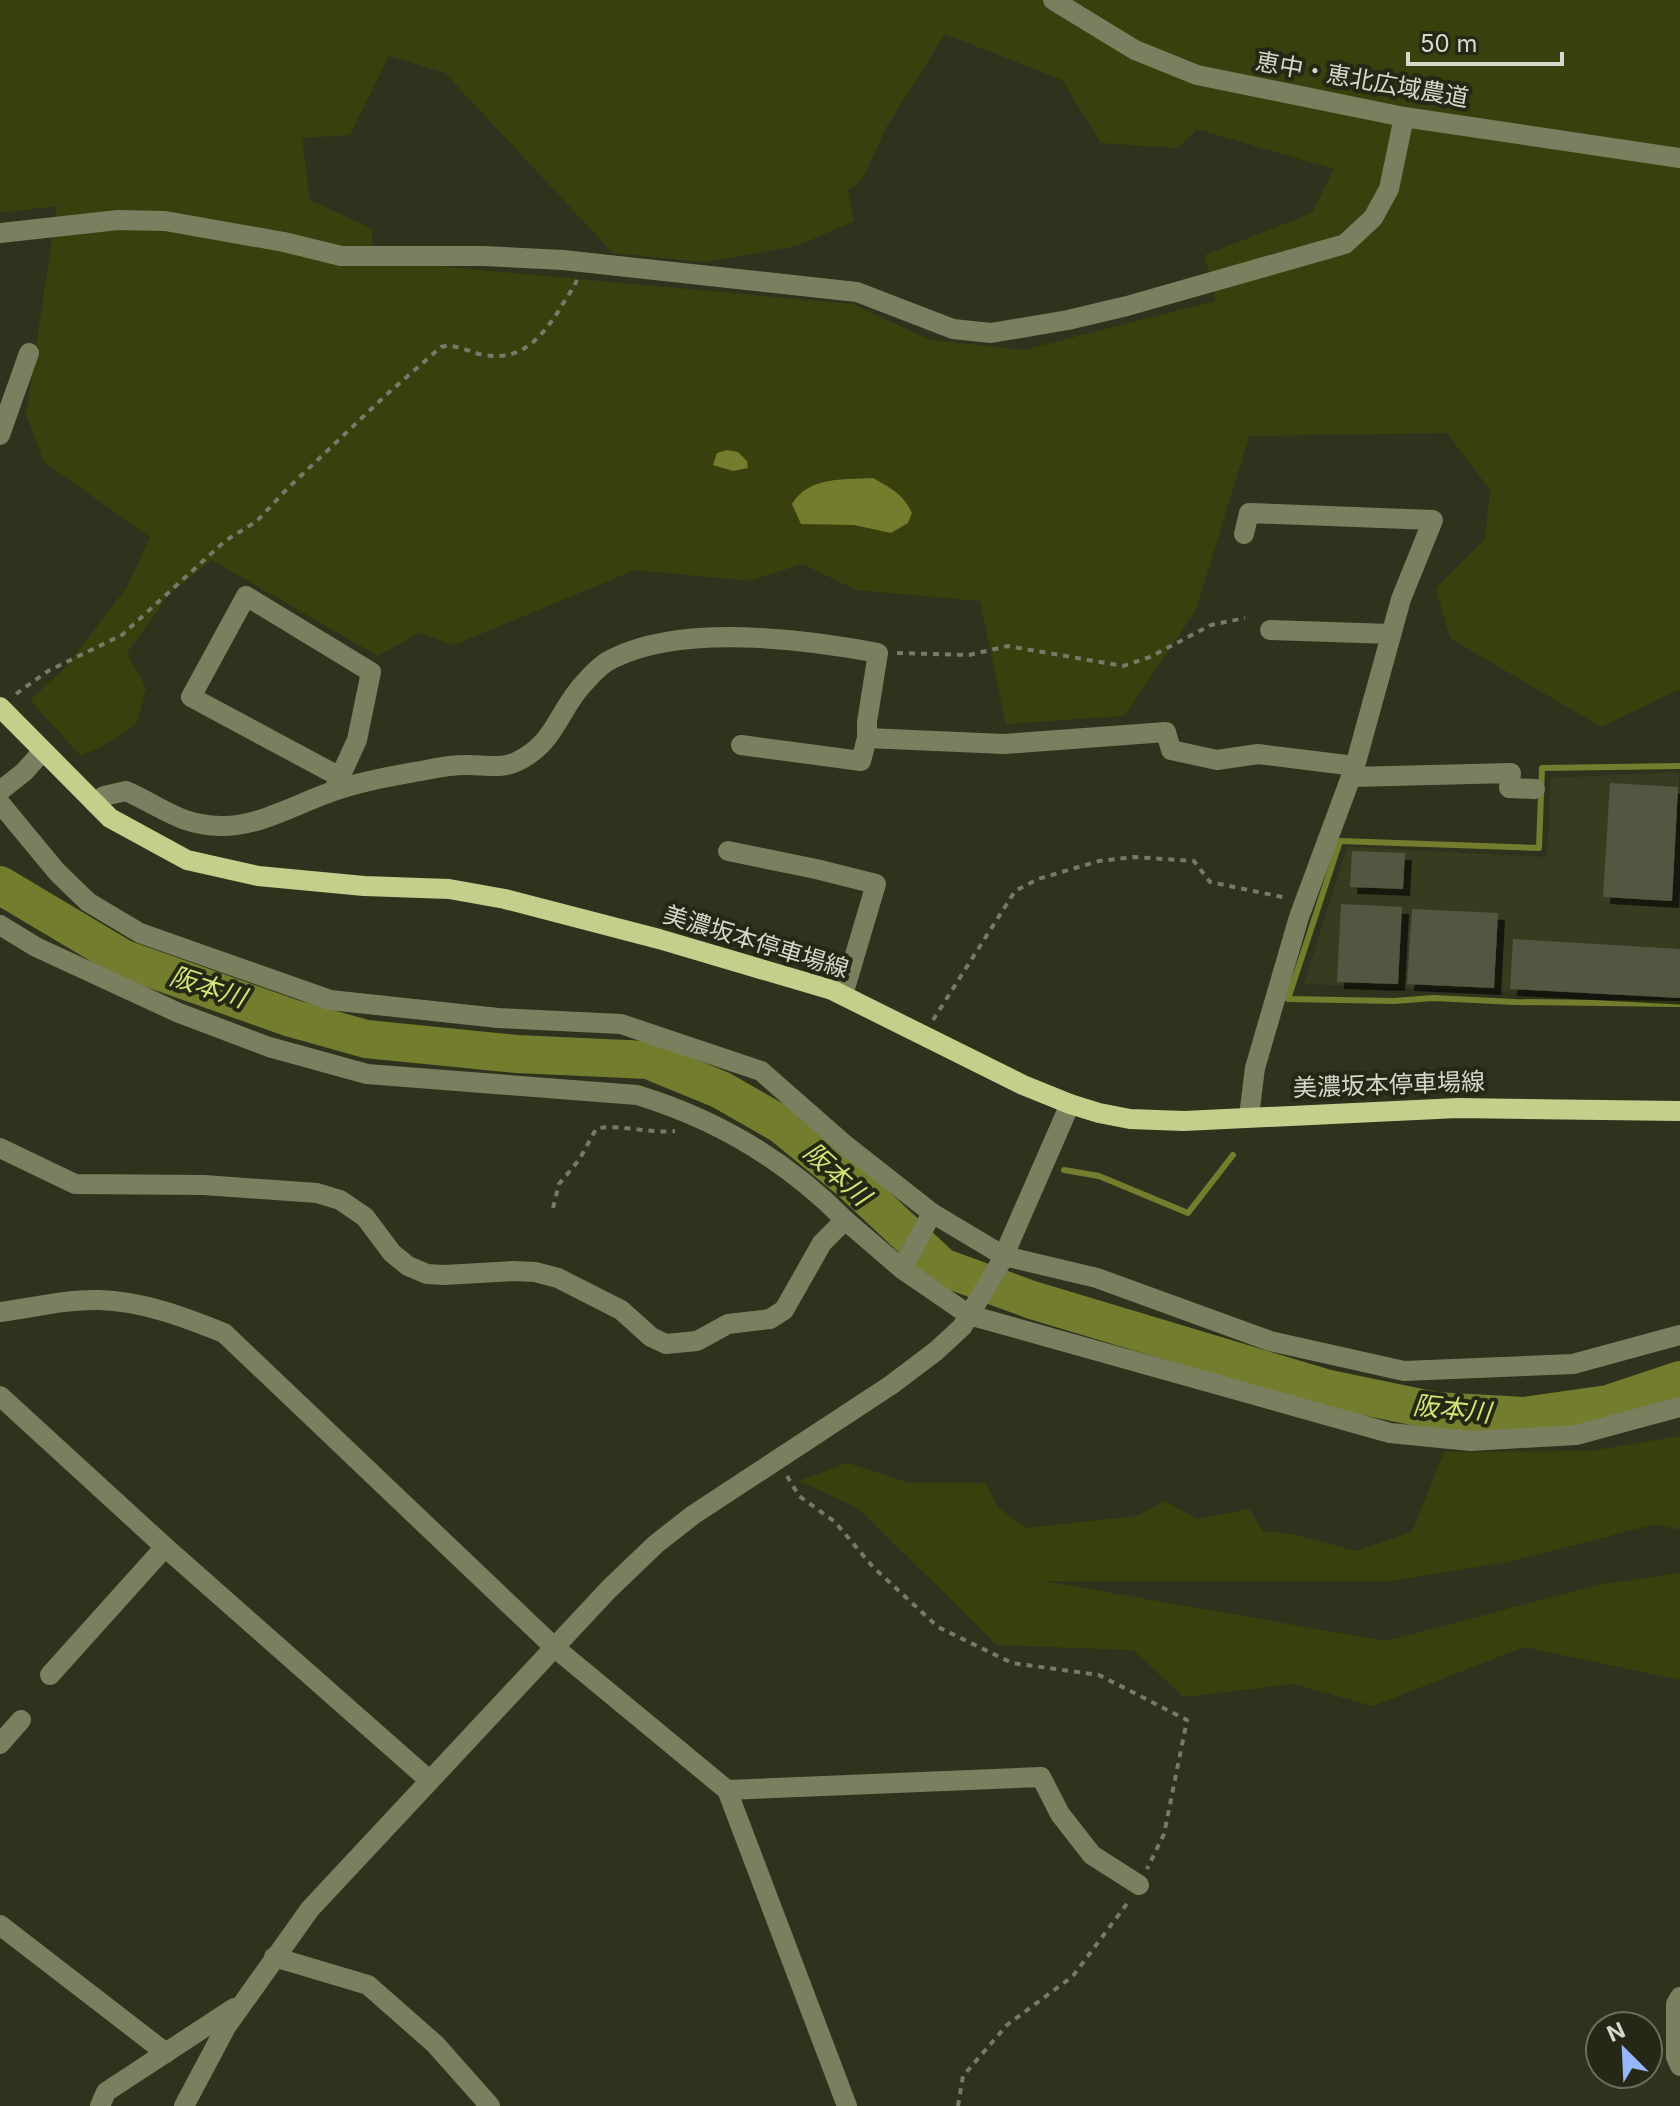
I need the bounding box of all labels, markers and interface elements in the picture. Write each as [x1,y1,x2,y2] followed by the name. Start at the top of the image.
[1408,16,1562,66] scale bar
[1420,29,1478,58] text: 50 m
[1253,46,1471,113] street label: 恵中・恵北広域農道
[660,900,852,983] street label: 美濃坂本停車場線
[166,960,253,1014] water label: 阪本川
[1293,1067,1485,1102] street label: 美濃坂本停車場線
[798,1136,879,1213] water label: 阪本川
[1412,1389,1495,1428] water label: 阪本川
[1584,2010,1664,2090] north arrow
[1603,2016,1629,2047] text: N

